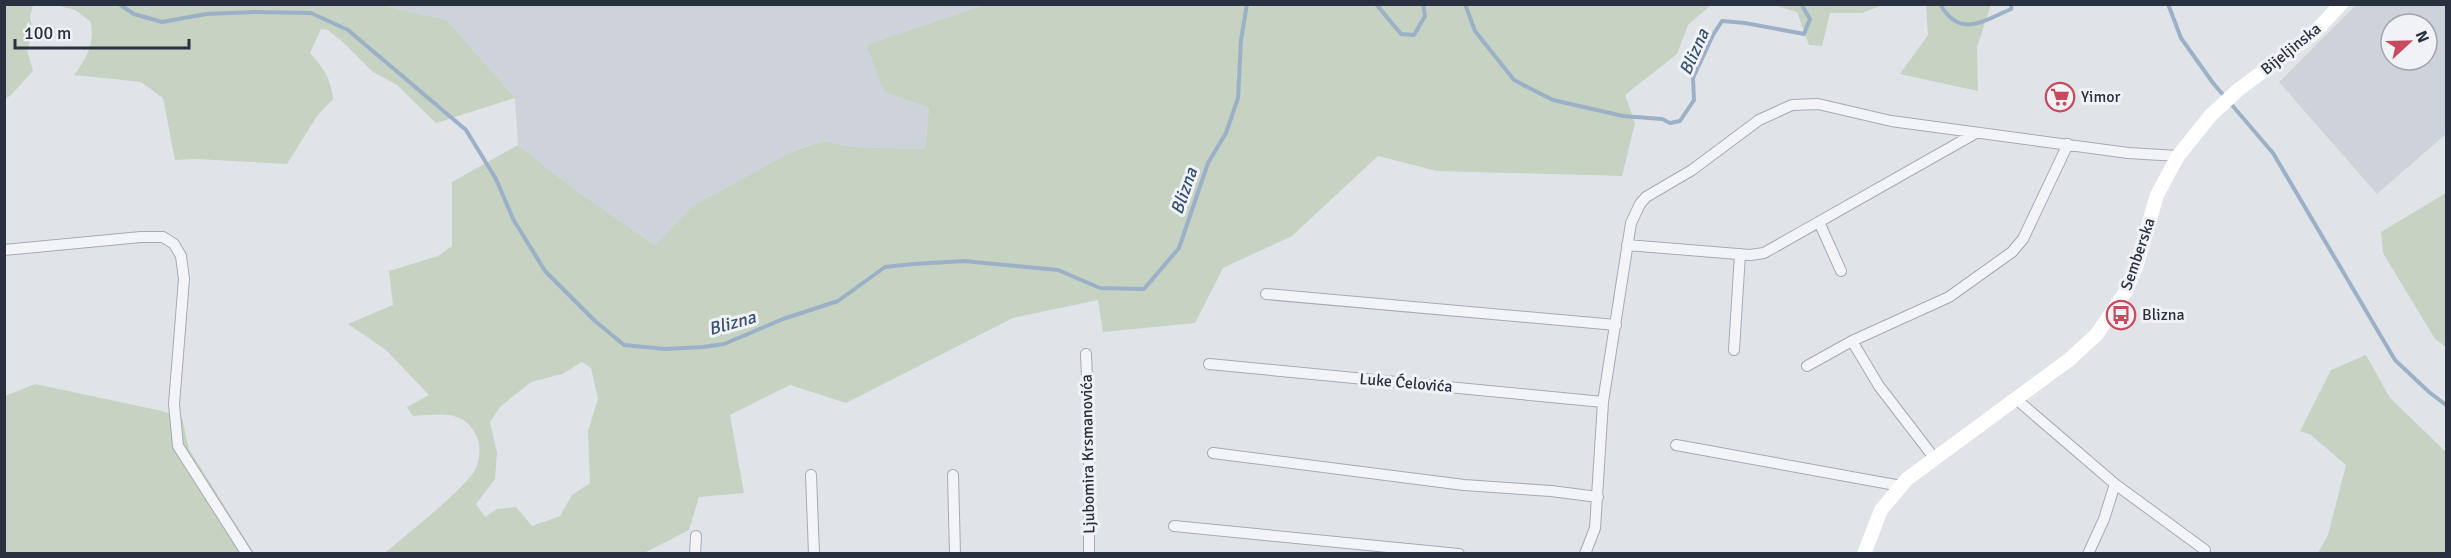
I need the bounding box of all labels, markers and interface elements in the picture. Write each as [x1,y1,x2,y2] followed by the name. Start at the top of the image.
[15,12,189,50] scale bar
[2379,12,2439,72] north arrow
[2257,19,2325,79] street label: Bijeljinska
[24,22,71,44] text: 100 m
[1674,25,1714,78] water label: Blizna
[2411,28,2433,46] text: N
[2044,81,2076,113] supermarket icon: Yimor
[2081,87,2120,107] place label: Yimor
[1166,164,1202,217] water label: Blizna
[2116,215,2160,293] street label: Semberska
[2105,299,2137,331] bus stop icon: Blizna
[2142,305,2185,325] place label: Blizna
[706,306,759,340] water label: Blizna
[1359,369,1453,397] street label: Luke Ćelovića
[1077,374,1099,534] street label: Ljubomira Krsmanovića

